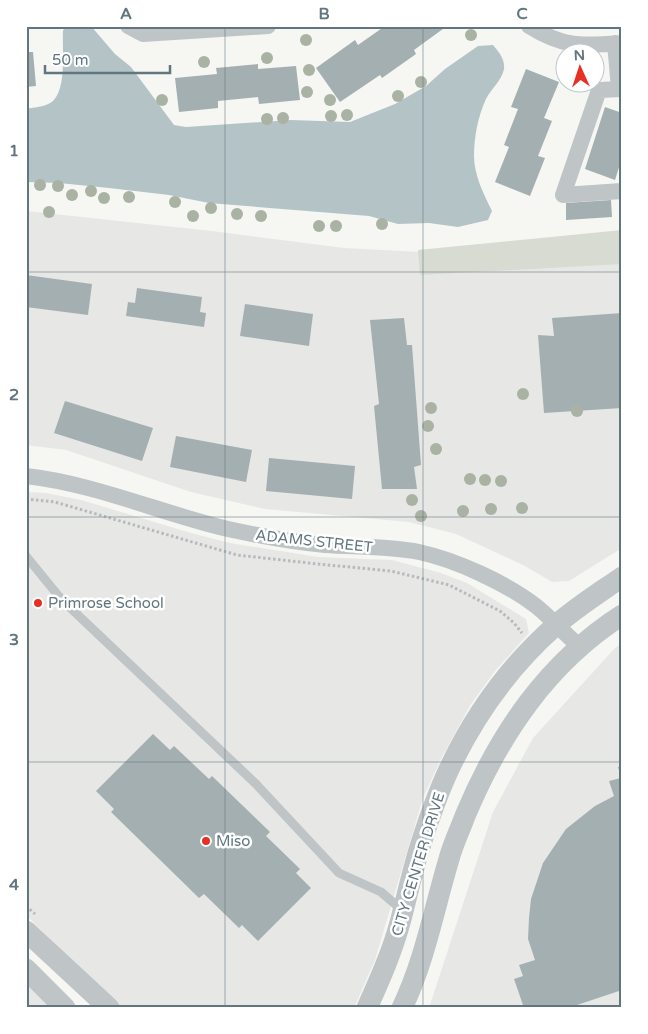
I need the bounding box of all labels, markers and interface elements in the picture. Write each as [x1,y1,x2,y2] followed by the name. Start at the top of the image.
[120,4,132,24] text: A
[318,4,330,24] text: B
[516,4,528,24] text: C
[45,42,170,74] scale bar
[556,42,606,92] north arrow
[573,47,585,64] text: N
[52,51,89,69] text: 50 m
[9,141,19,161] text: 1
[9,385,19,405] text: 2
[254,526,374,556] street label: ADAMS STREET
[48,594,164,612] place label: Primrose School
[32,597,44,609] marker: Primrose School
[9,630,19,650] text: 3
[388,790,448,938] street label: CITY CENTER DRIVE
[216,832,250,850] place label: Miso
[200,835,212,847] marker: Miso
[9,875,19,895] text: 4

